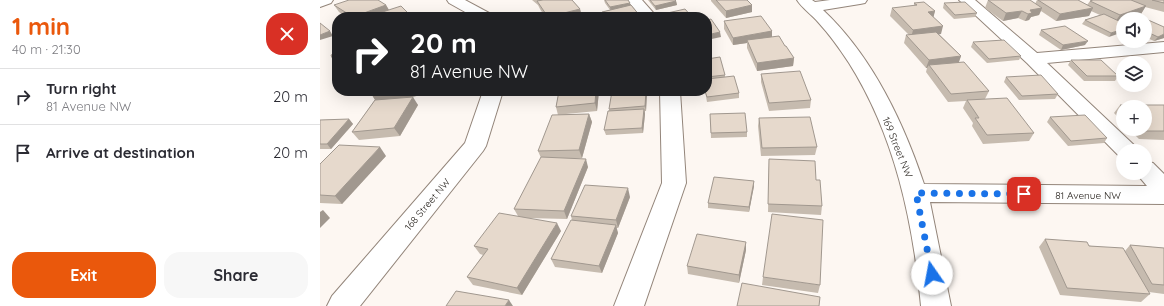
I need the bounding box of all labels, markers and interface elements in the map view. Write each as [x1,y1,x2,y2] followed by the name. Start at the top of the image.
[12,11,70,41] text: 1 min
[1116,12,1152,180] map controls
[1116,12,1152,48] button: sound
[266,13,308,55] button: close
[410,25,477,60] text: 20 m
[344,28,396,80] icon: right
[12,41,81,57] text: 40 m · 21:30
[1116,56,1152,92] button: layers
[410,60,528,83] text: 81 Avenue NW
[46,79,117,98] text: Turn right
[12,86,34,108] icon: right
[273,87,308,106] text: 20 m
[46,98,131,114] text: 81 Avenue NW
[1116,100,1152,136] button: +
[879,115,916,180] street label: 169 Street NW
[12,142,34,164] icon: arrive
[46,143,195,162] text: Arrive at destination
[273,143,308,162] text: 20 m
[1116,144,1152,180] button: −
[402,175,453,233] street label: 168 Street NW
[1007,177,1041,211] pin
[1013,183,1035,205] icon: arrive
[1055,189,1121,202] street label: 81 Avenue NW
[12,252,156,298] button: Exit
[164,252,308,298] button: Share
[911,253,953,295] position arrow

